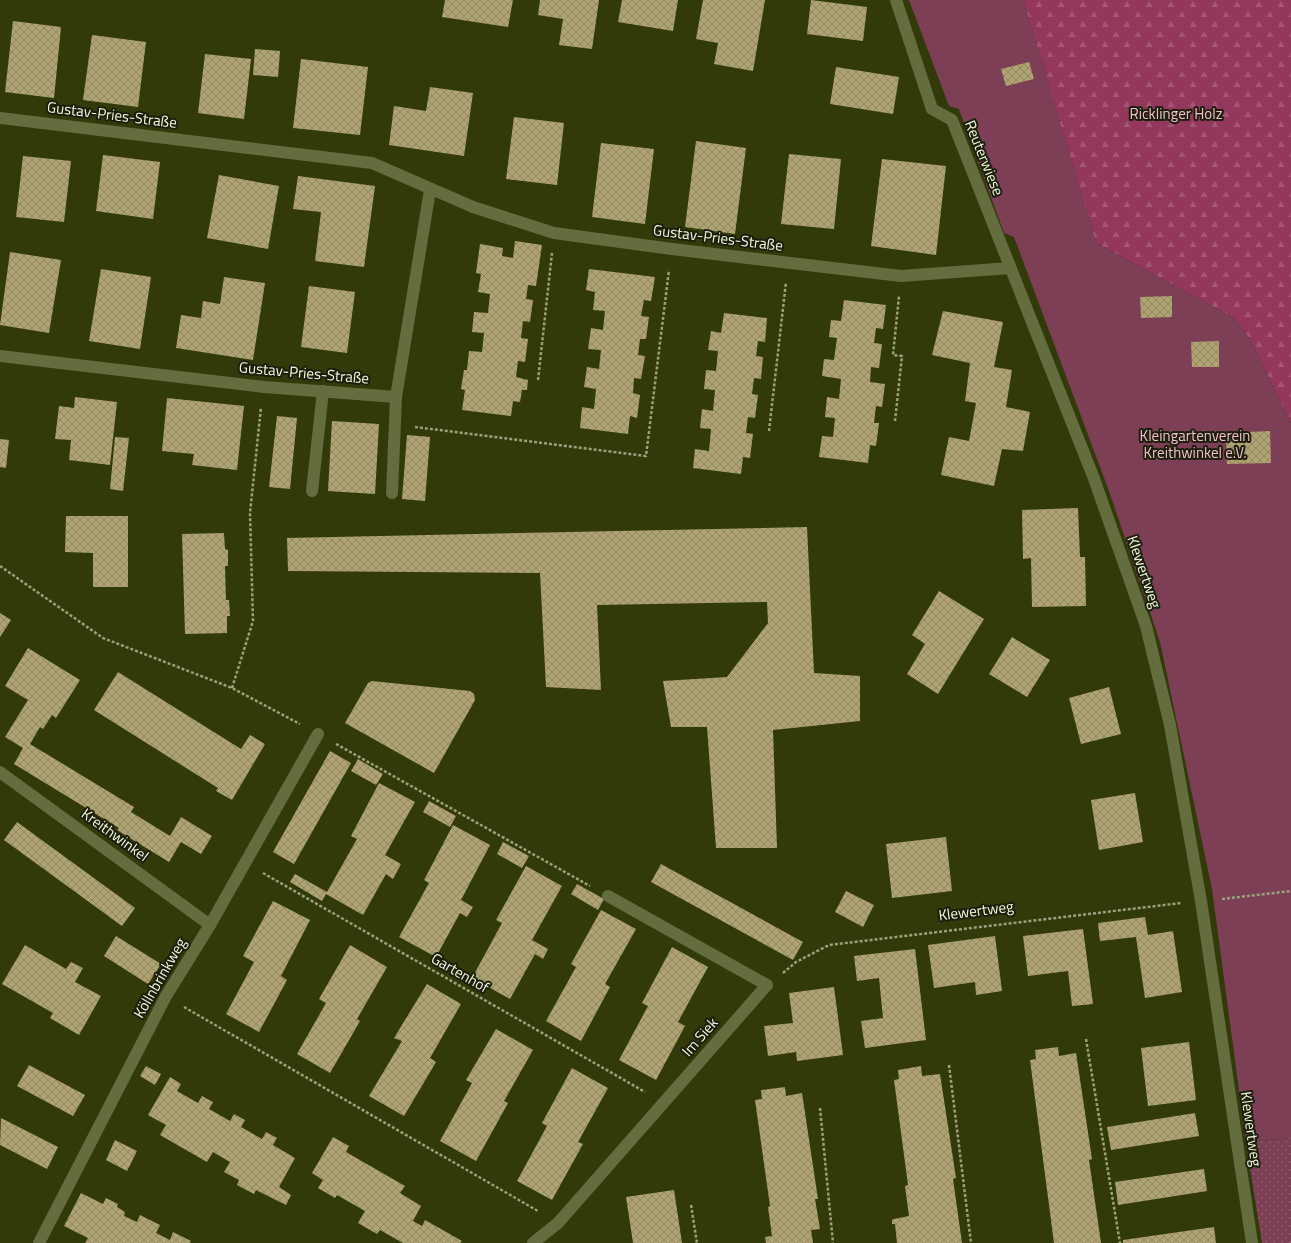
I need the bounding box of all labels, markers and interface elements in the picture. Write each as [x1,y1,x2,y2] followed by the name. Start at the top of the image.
[46,95,178,134] street label: Gustav-Pries-Straße
[1129,102,1223,125] park label: Ricklinger Holz
[959,117,1010,199] street label: Reuterwiese
[652,218,784,257] street label: Gustav-Pries-Straße
[238,355,370,390] street label: Gustav-Pries-Straße
[1140,424,1250,464] park label: Kleingartenverein Kreithwinkel e.V.
[1121,532,1168,612] street label: Klewertweg
[77,802,154,867] street label: Kreithwinkel
[937,894,1015,927] street label: Klewertweg
[127,933,192,1022] street label: Köllnbrinkweg
[427,947,494,998] street label: Gartenhof
[676,1012,723,1061] street label: Im Siek
[1235,1090,1268,1168] street label: Klewertweg

